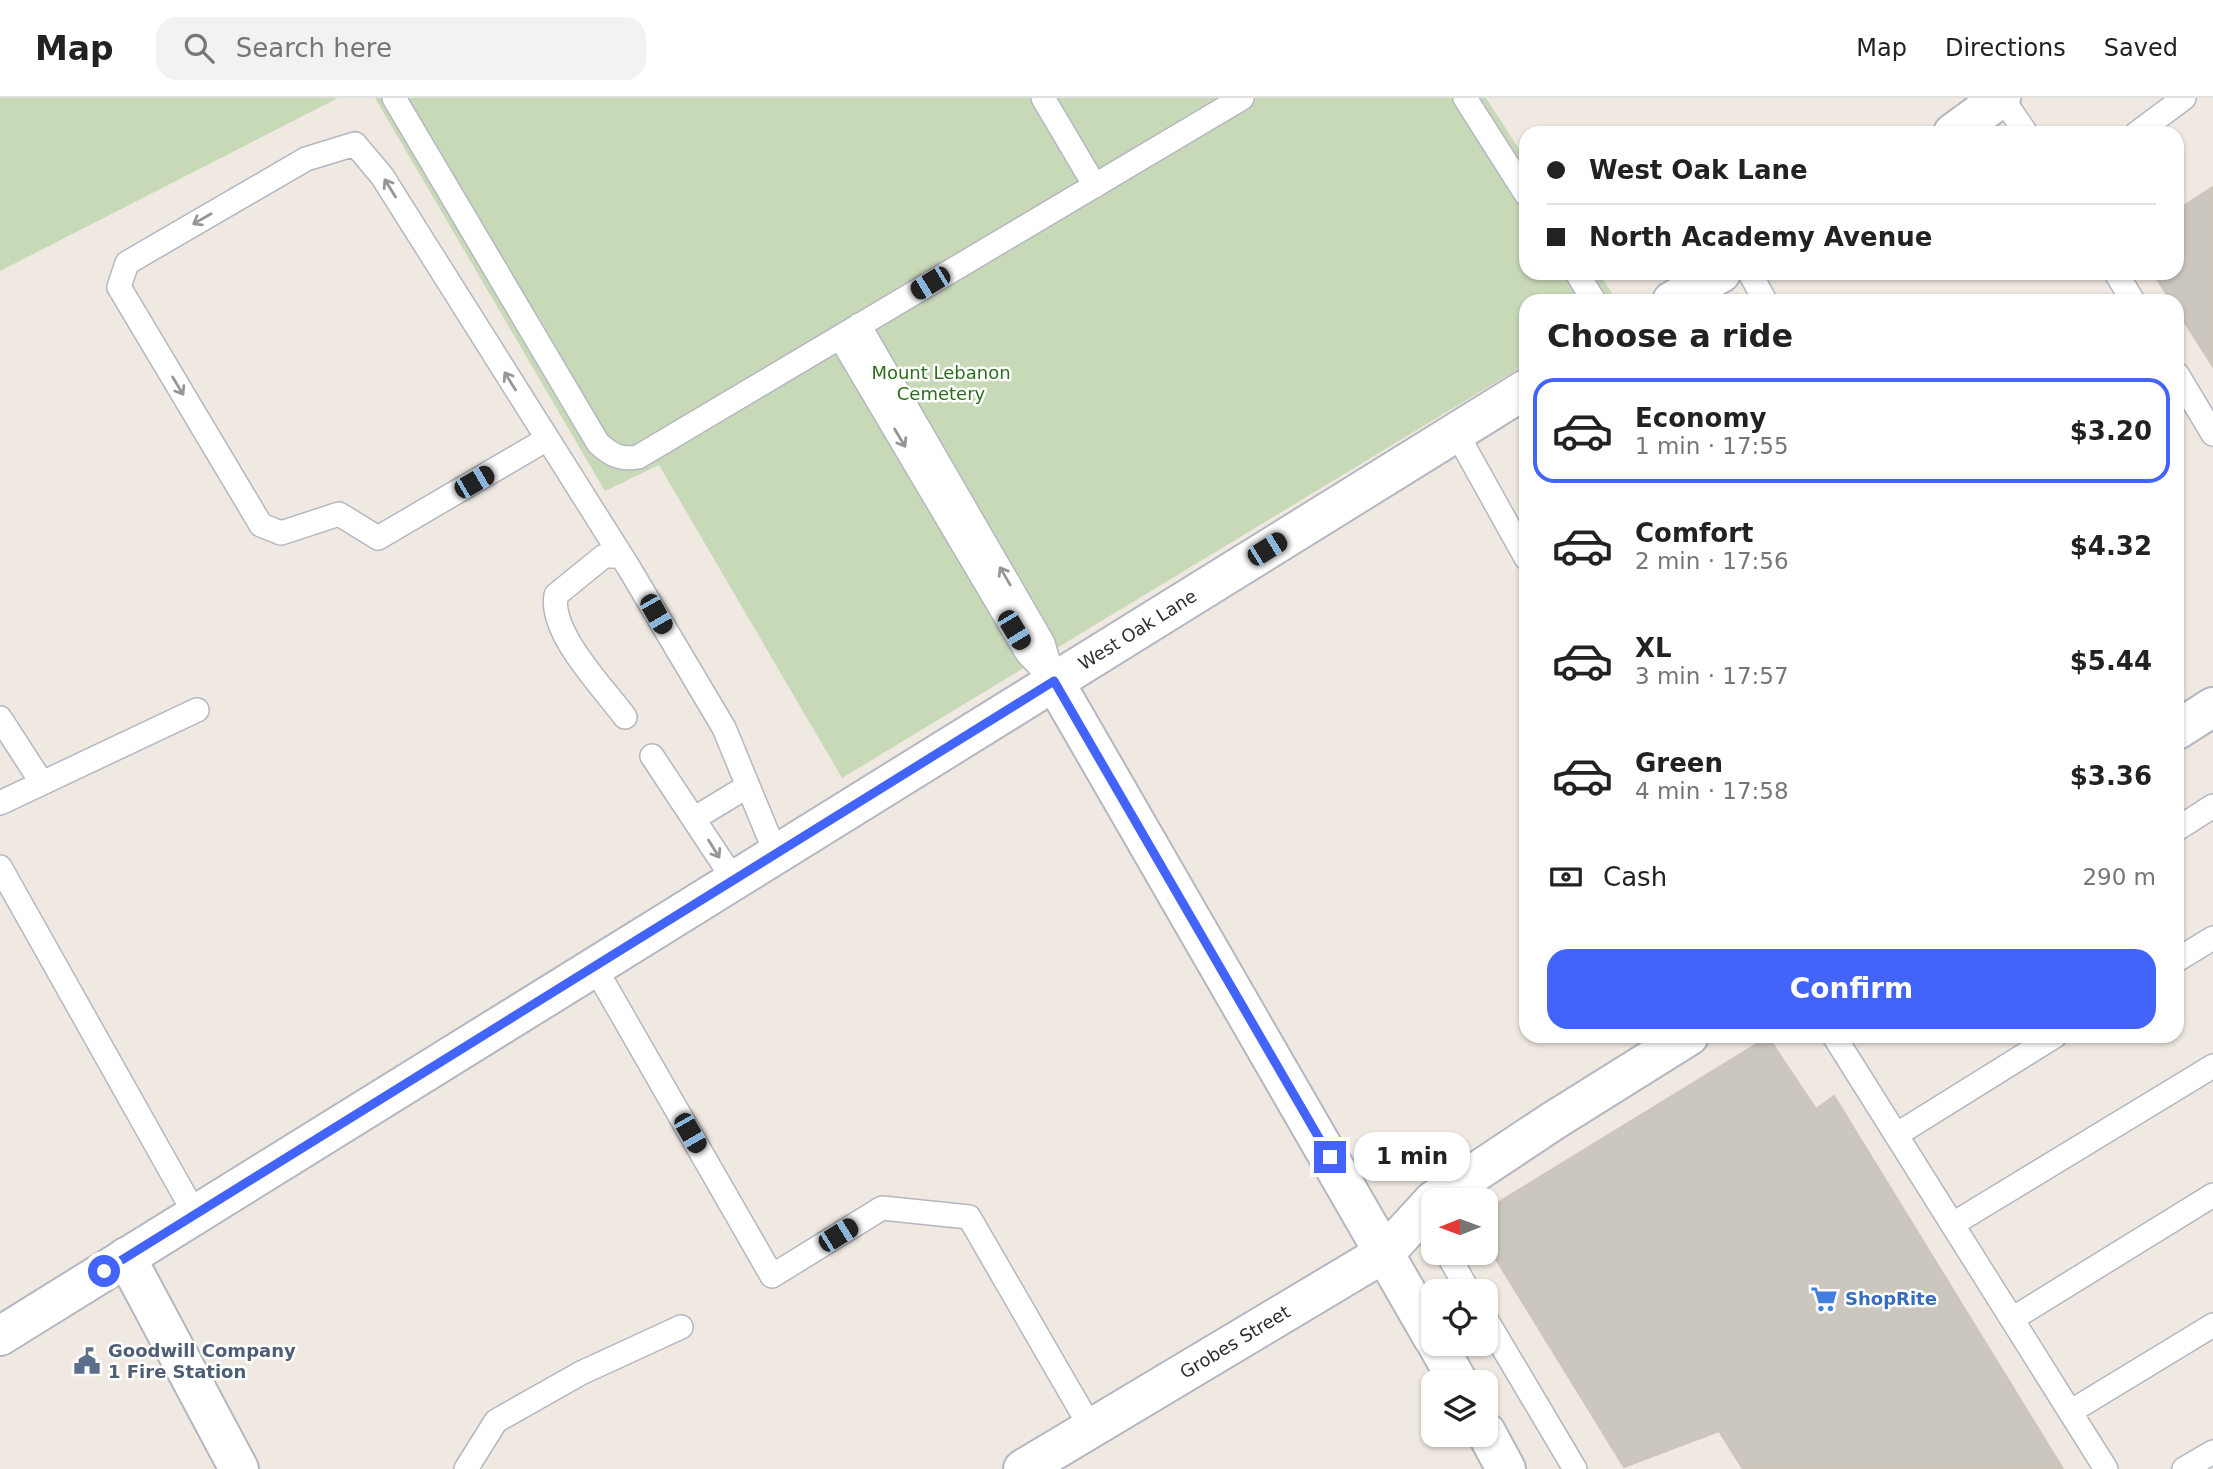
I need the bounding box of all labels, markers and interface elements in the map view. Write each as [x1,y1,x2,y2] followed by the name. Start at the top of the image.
[156,17,646,80] search box
[35,29,114,68] text: Map
[180,29,218,67] icon: search
[236,33,392,63] text: Search here
[1856,34,1907,62] text: Map
[1945,34,2066,62] text: Directions
[2104,34,2178,62] text: Saved
[1589,155,1808,185] text: West Oak Lane
[383,179,397,199] one-way arrow
[193,212,213,226] one-way arrow
[1589,222,1932,252] text: North Academy Avenue
[907,263,954,303] car
[1547,317,1793,355] text: Choose a ride
[871,362,1011,404] park label: Mount Lebanon Cemetery
[503,372,517,392] one-way arrow
[172,375,186,395] one-way arrow
[1551,399,1614,462] icon: car
[1635,403,1766,433] text: Economy
[2070,416,2152,446] text: $3.20
[893,427,907,447] one-way arrow
[1635,433,1789,459] text: 1 min · 17:55
[451,462,498,502] car
[1551,514,1614,577] icon: car
[1635,518,1753,548] text: Comfort
[1244,529,1291,569] car
[2070,531,2152,561] text: $4.32
[1635,548,1789,574] text: 2 min · 17:56
[997,566,1011,586] one-way arrow
[1075,585,1200,674] street label: West Oak Lane
[637,591,676,637] car
[995,607,1034,653] car
[1551,629,1614,692] icon: car
[1635,633,1672,663] text: XL
[2070,646,2152,676] text: $5.44
[1635,663,1789,689] text: 3 min · 17:57
[1551,744,1614,807] icon: car
[1635,748,1723,778] text: Green
[2070,761,2152,791] text: $3.36
[1635,778,1789,804] text: 4 min · 17:58
[707,839,722,858] one-way arrow
[1547,858,1585,896] icon: cash
[1603,862,1667,892] text: Cash
[2082,864,2156,890] text: 290 m
[1547,949,2156,1029] button: Confirm
[671,1110,710,1156] car
[1354,1132,1470,1182] callout: 1 min
[1314,1141,1346,1173] route end
[1376,1143,1448,1169] text: 1 min
[1421,1188,1498,1265] north arrow
[1421,1188,1498,1447] map controls
[815,1215,862,1255] car
[88,1255,120,1287] route start
[1421,1279,1498,1356] button: locate
[1809,1284,1839,1314] supermarket icon: ShopRite
[1845,1288,1937,1309] place label: ShopRite
[1176,1301,1294,1383] street label: Grobes Street
[108,1340,296,1382] place label: Goodwill Company 1 Fire Station
[72,1346,102,1376] public building icon: Goodwill Company 1 Fire Station
[1421,1370,1498,1447] button: layers

